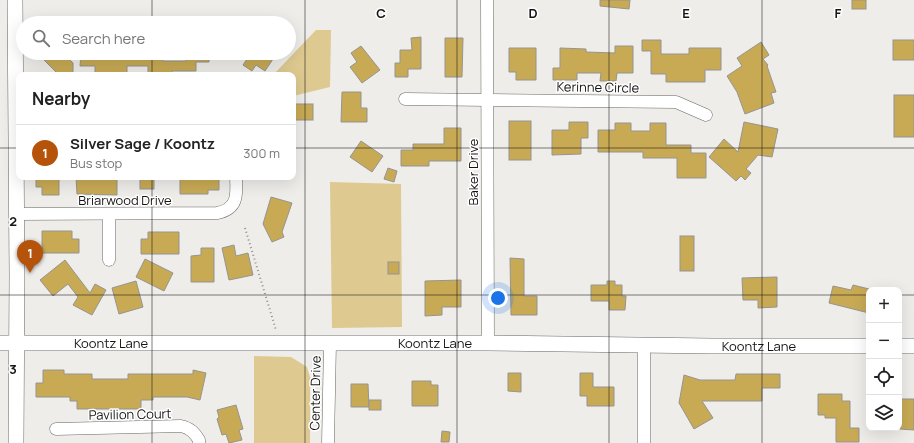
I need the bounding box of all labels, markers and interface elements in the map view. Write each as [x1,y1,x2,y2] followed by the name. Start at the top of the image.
[376,4,386,22] text: C
[528,4,538,22] text: D
[682,4,690,22] text: E
[835,4,842,22] text: F
[16,16,296,60] search box
[30,27,52,49] icon: search
[62,28,145,49] text: Search here
[557,77,640,97] street label: Kerinne Circle
[32,87,90,110] text: Nearby
[70,133,215,154] text: Silver Sage / Koontz
[464,138,482,205] street label: Baker Drive
[42,144,48,162] text: 1
[243,144,280,162] text: 300 m
[70,154,122,172] text: Bus stop
[78,191,172,209] street label: Briarwood Drive
[9,212,17,230] text: 2
[17,240,43,273] pin: 1
[866,287,902,431] map controls
[866,287,902,323] button: +
[488,288,508,308] your location
[866,323,902,359] button: −
[74,334,149,352] street label: Koontz Lane
[398,334,473,352] street label: Koontz Lane
[722,337,796,355] street label: Koontz Lane
[305,355,325,430] street label: Center Drive
[866,359,902,395] button: locate
[9,360,17,378] text: 3
[866,395,902,431] button: layers
[88,404,172,424] street label: Pavilion Court

